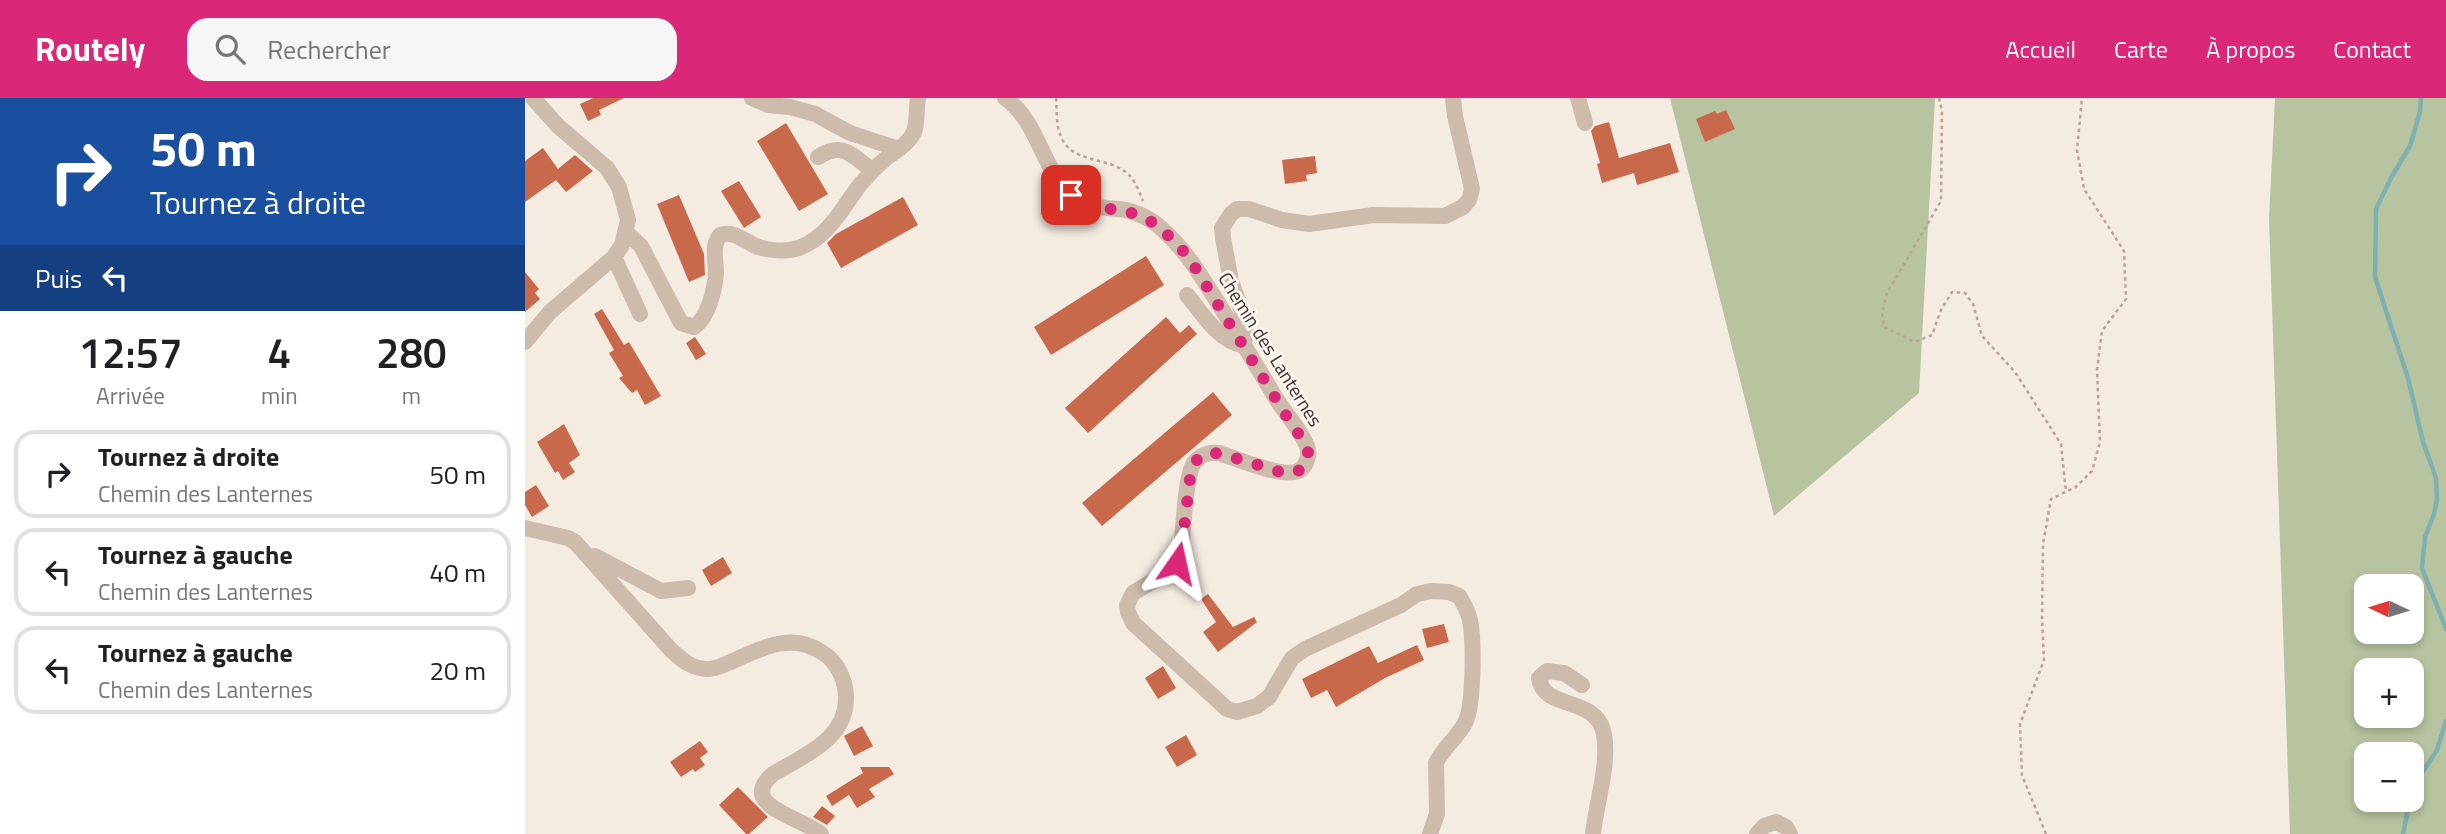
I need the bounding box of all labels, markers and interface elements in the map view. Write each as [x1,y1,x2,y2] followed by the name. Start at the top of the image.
[187,18,677,81] search box
[35,24,145,74] text: Routely
[211,30,249,68] icon: search
[267,30,391,69] text: Rechercher
[2005,31,2076,67] text: Accueil
[2114,31,2168,67] text: Carte
[2206,31,2295,67] text: À propos
[2333,31,2411,67] text: Contact
[150,110,257,185] text: 50 m
[35,126,126,217] icon: right
[1041,165,1101,225] pin
[1052,176,1090,214] icon: arrive
[150,178,366,226] text: Tournez à droite
[35,259,82,298] text: Puis
[96,259,134,297] icon: left
[1212,266,1330,432] street label: Chemin des Lanternes
[78,320,183,384] text: 12:57
[268,320,291,384] text: 4
[376,320,447,384] text: 280
[96,378,165,413] text: Arrivée
[261,378,298,413] text: min
[402,378,421,413] text: m
[98,437,279,476] text: Tournez à droite
[39,455,77,493] icon: right
[429,455,486,494] text: 50 m
[98,476,313,511] text: Chemin des Lanternes
[1140,526,1214,600] position arrow
[98,535,293,574] text: Tournez à gauche
[39,553,77,591] icon: left
[429,553,486,592] text: 40 m
[98,574,313,609] text: Chemin des Lanternes
[2354,574,2424,644] north arrow
[2354,574,2424,812] map controls
[98,633,293,672] text: Tournez à gauche
[39,651,77,689] icon: left
[429,651,486,690] text: 20 m
[2354,658,2424,728] button: +
[98,672,313,707] text: Chemin des Lanternes
[2354,742,2424,812] button: −

